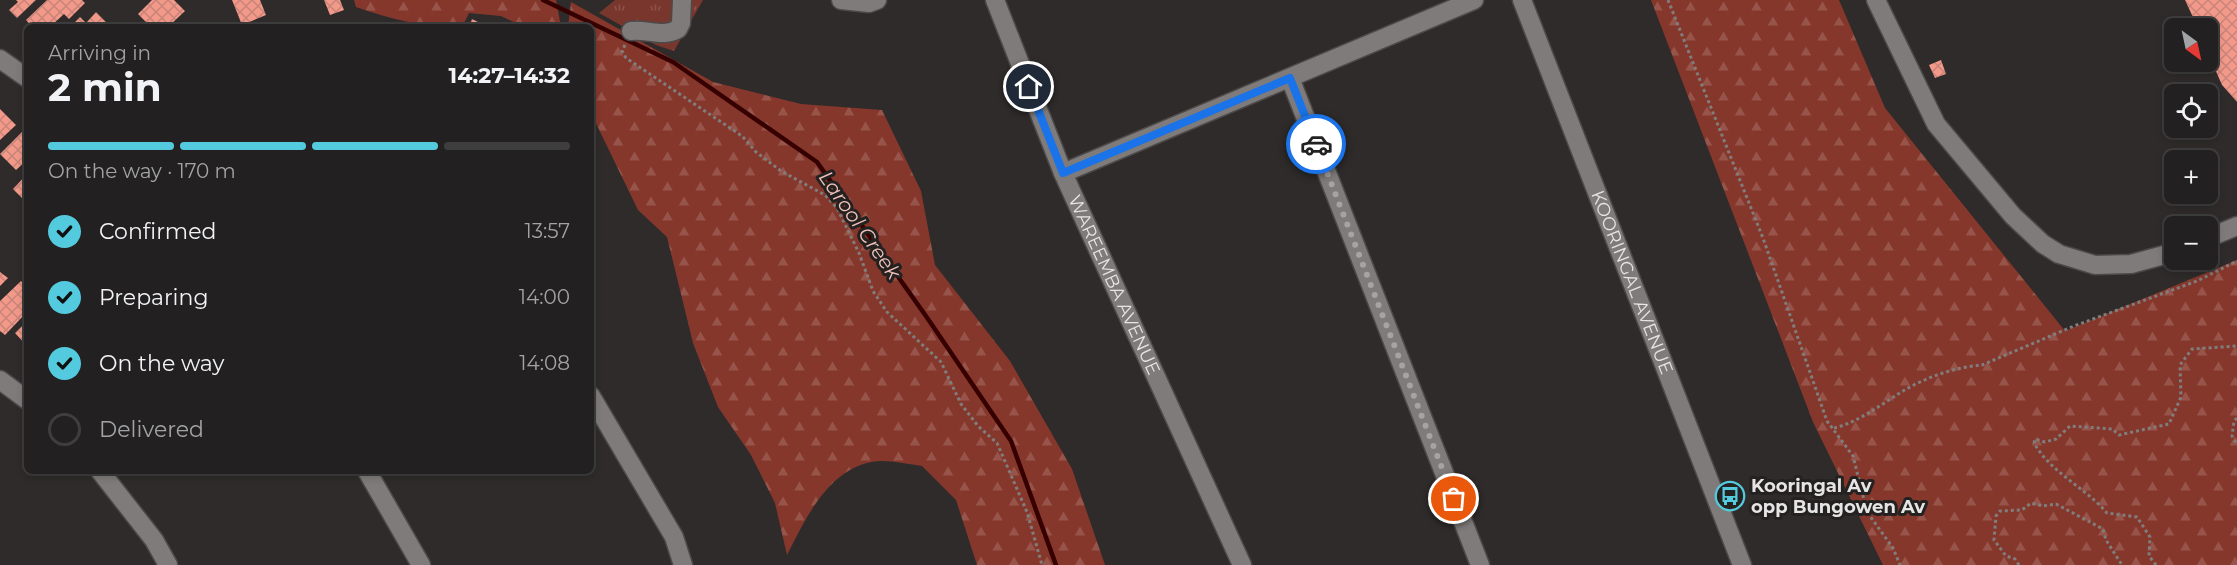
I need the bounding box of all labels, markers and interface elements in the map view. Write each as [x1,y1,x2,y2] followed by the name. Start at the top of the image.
[2164,18,2218,72] north arrow
[2164,18,2218,270] map controls
[48,41,151,65] text: Arriving in
[1003,61,1054,112] pin
[449,62,570,89] text: 14:27–14:32
[48,63,162,111] text: 2 min
[1012,70,1045,103] icon: home
[2164,84,2218,138] button: locate
[1286,114,1346,174] courier
[1300,128,1333,161] icon: car
[2164,150,2218,204] button: +
[48,159,236,183] text: On the way · 170 m
[814,166,907,285] water label: Larool Creek
[1586,187,1678,377] street label: KOORINGAL AVENUE
[1064,192,1165,378] street label: WAREEMBA AVENUE
[48,215,81,248] icon: check
[2164,216,2218,270] button: −
[99,218,216,245] text: Confirmed
[524,219,570,243] text: 13:57
[48,281,81,314] icon: check
[99,284,208,311] text: Preparing
[519,285,570,309] text: 14:00
[48,347,81,380] icon: check
[99,350,224,377] text: On the way
[519,351,570,375] text: 14:08
[99,416,204,443] text: Delivered
[1428,473,1479,524] pin
[1751,475,1925,518] place label: Kooringal Av opp Bungowen Av
[1714,480,1746,512] bus stop icon: Kooringal Av opp Bungowen Av
[1437,482,1470,515] icon: bag

